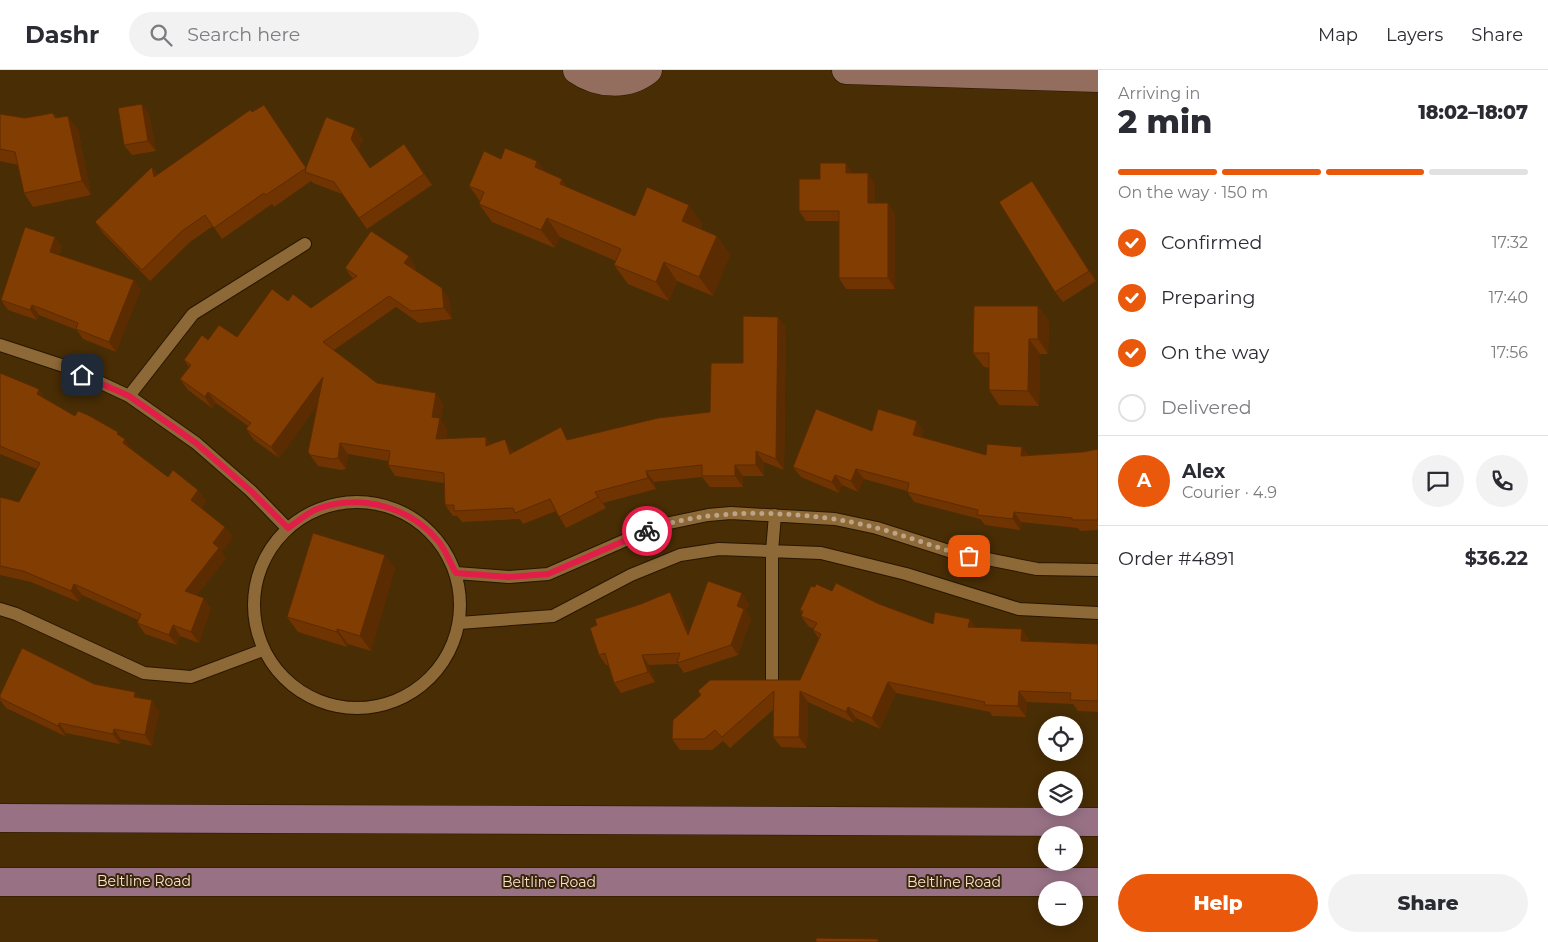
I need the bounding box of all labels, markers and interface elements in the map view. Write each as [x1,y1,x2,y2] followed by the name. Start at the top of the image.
[129,12,479,57] search box
[25,20,99,49] text: Dashr
[147,21,175,49] icon: search
[187,23,300,46] text: Search here
[1318,24,1358,46] text: Map
[1386,24,1443,46] text: Layers
[1471,24,1523,46] text: Share
[1118,84,1200,103] text: Arriving in
[1418,101,1528,124] text: 18:02–18:07
[1118,102,1212,141] text: 2 min
[1118,183,1268,202] text: On the way · 150 m
[1118,229,1146,257] icon: check
[1161,231,1262,254] text: Confirmed
[1492,233,1528,252] text: 17:32
[1118,284,1146,312] icon: check
[1161,286,1256,309] text: Preparing
[1489,288,1528,307] text: 17:40
[1118,339,1146,367] icon: check
[1161,341,1269,364] text: On the way
[1491,343,1528,362] text: 17:56
[61,354,103,396] pin
[68,361,96,389] icon: home
[1161,396,1252,419] text: Delivered
[1412,455,1464,507] button: chat
[1476,455,1528,507] button: phone
[1182,460,1225,483] text: Alex
[1137,469,1151,492] text: A
[1182,483,1277,502] text: Courier · 4.9
[622,506,672,556] courier
[633,517,661,545] icon: bike
[948,535,990,577] pin
[955,542,983,570] icon: bag
[1118,547,1235,570] text: Order #4891
[1465,547,1528,570] text: $36.22
[1038,716,1083,926] map controls
[1038,716,1083,761] button: locate
[1038,771,1083,816] button: layers
[1038,826,1083,871] button: +
[97,872,191,890] street label: Beltline Road
[502,873,596,891] street label: Beltline Road
[907,873,1001,891] street label: Beltline Road
[1118,874,1318,932] button: Help
[1328,874,1528,932] button: Share
[1038,881,1083,926] button: −

